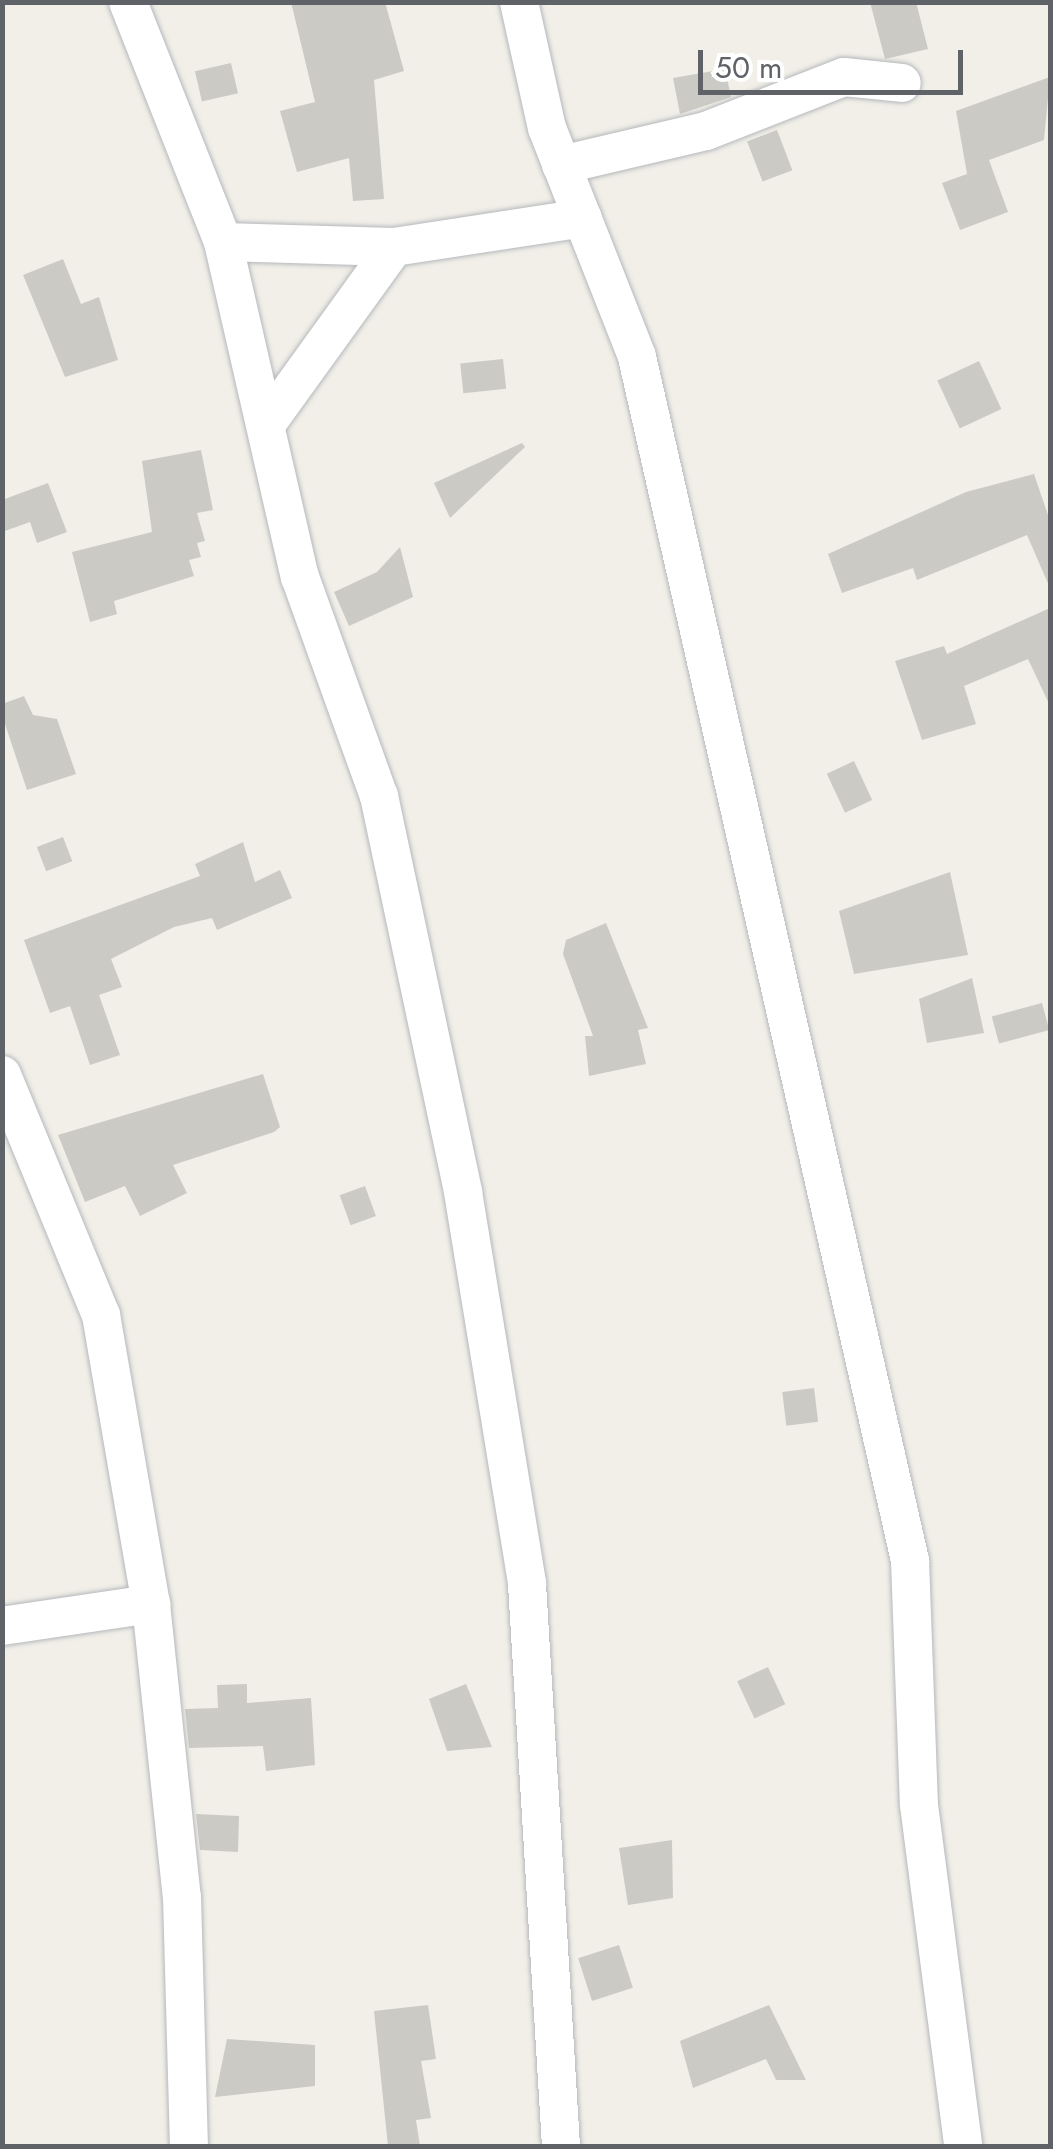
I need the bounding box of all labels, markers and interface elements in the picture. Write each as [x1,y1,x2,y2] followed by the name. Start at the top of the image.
[703,30,968,92] scale bar
[715,46,782,89] text: 50 m

